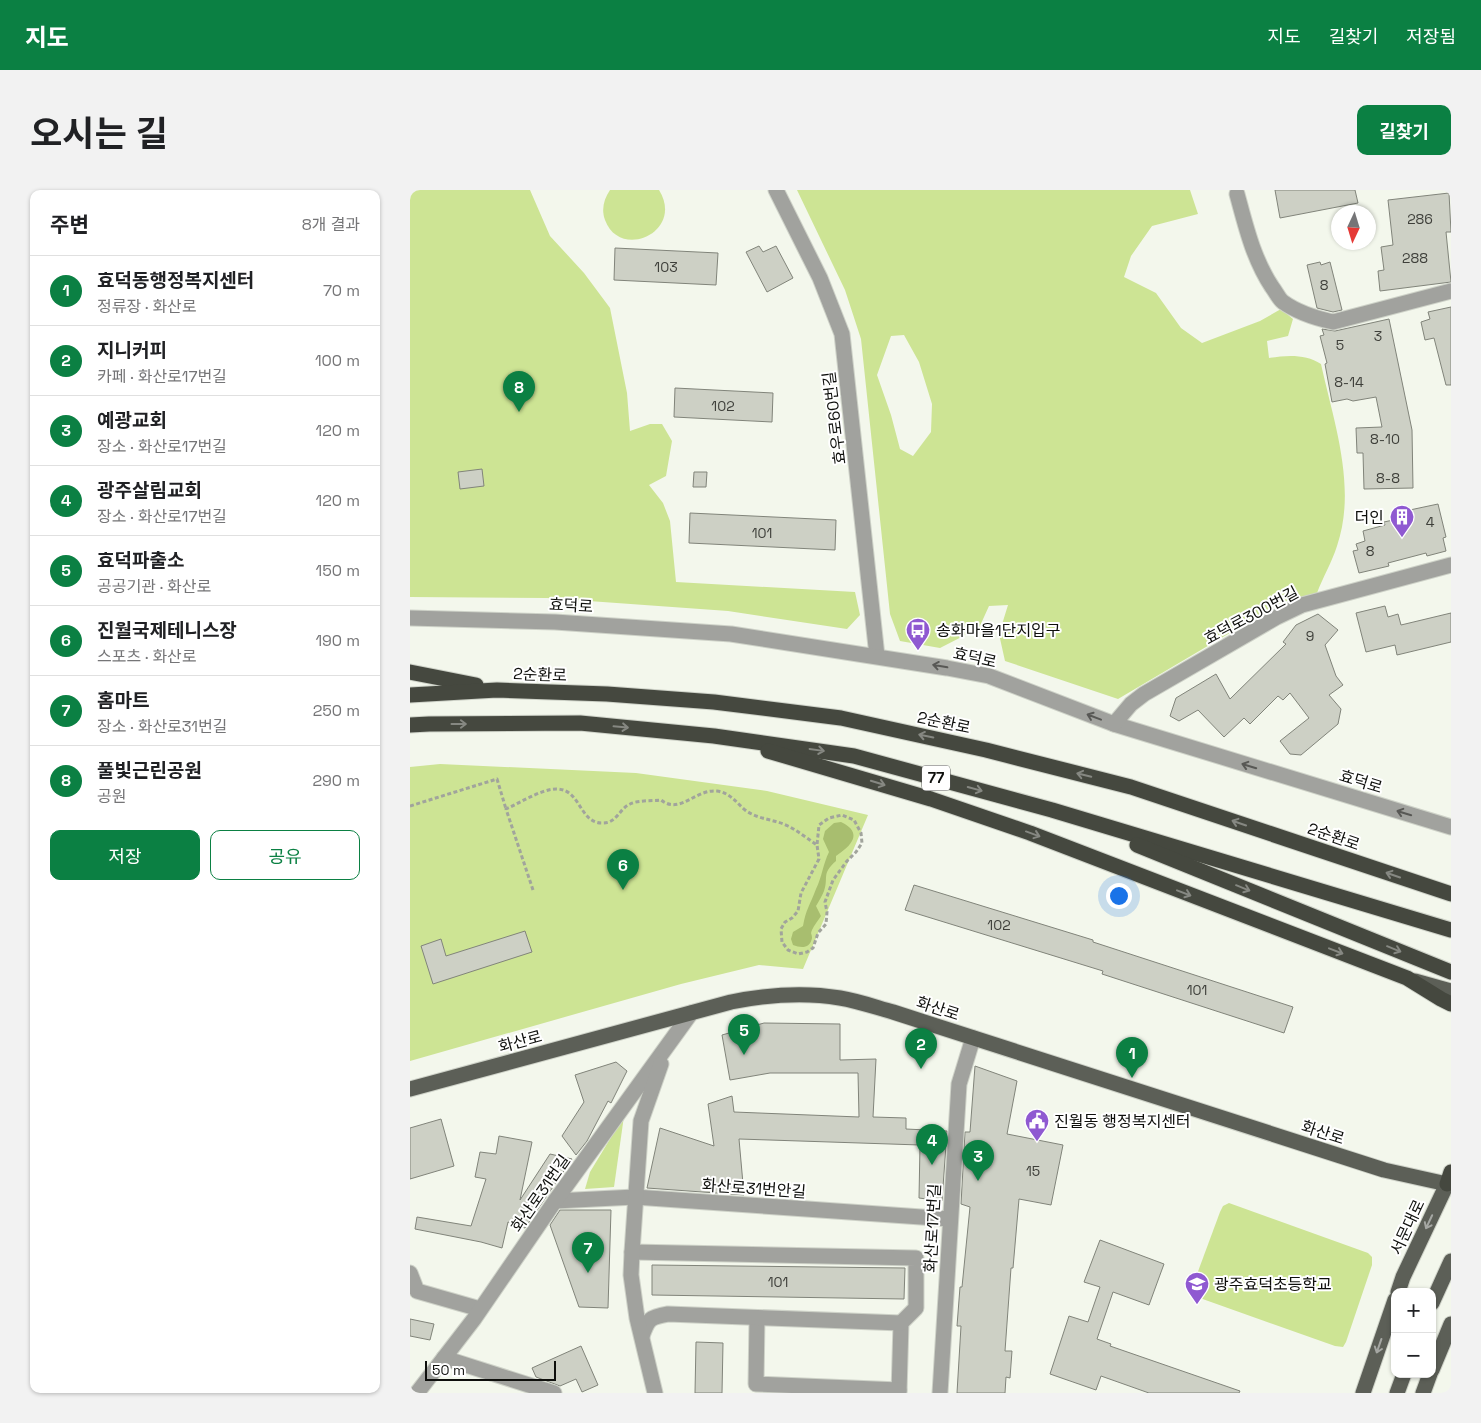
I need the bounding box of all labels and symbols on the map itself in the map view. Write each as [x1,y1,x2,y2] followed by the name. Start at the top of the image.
[1331,205,1376,250] north arrow
[1407,210,1433,228] house number: 286
[1402,249,1428,267] house number: 288
[654,258,678,276] house number: 103
[1320,276,1329,294] house number: 8
[1374,327,1382,345] house number: 3
[1336,336,1344,354] house number: 5
[818,370,851,466] street label: 효우로60번길
[503,371,535,412] pin: 8
[1334,373,1364,391] house number: 8-14
[711,397,735,415] house number: 102
[1370,430,1400,448] house number: 8-10
[1376,469,1400,487] house number: 8-8
[1389,504,1415,538] building icon: 더인
[1355,507,1384,528] place label: 더인
[1426,513,1435,531] house number: 4
[752,524,772,542] house number: 101
[1366,542,1375,560] house number: 8
[1200,582,1302,649] street label: 효덕로300번길
[548,594,594,617] street label: 효덕로
[905,617,931,651] bus stop icon: 송화마을1단지입구
[936,620,1060,641] place label: 송화마을1단지입구
[1306,627,1314,645] house number: 9
[951,642,999,673] street label: 효덕로
[932,661,948,671] one-way arrow
[513,663,568,686] street label: 2순환로
[915,707,973,738] street label: 2순환로
[1087,711,1102,721] one-way arrow
[450,719,466,729] one-way arrow
[613,722,629,732] one-way arrow
[918,731,934,741] one-way arrow
[809,746,825,756] one-way arrow
[1241,760,1257,770] one-way arrow
[1337,765,1385,798] street label: 효덕로
[922,766,950,790] road number: 77
[1076,770,1092,779] one-way arrow
[870,779,886,789] one-way arrow
[966,785,982,794] one-way arrow
[1397,808,1413,818] one-way arrow
[1232,818,1247,827] one-way arrow
[1305,818,1363,855] street label: 2순환로
[1024,830,1040,839] one-way arrow
[607,849,639,890] pin: 6
[1385,869,1401,879] one-way arrow
[1106,883,1132,909] your location
[1235,884,1250,894] one-way arrow
[1176,888,1191,898] one-way arrow
[987,916,1011,934] house number: 102
[1386,945,1401,954] one-way arrow
[1328,947,1343,956] one-way arrow
[1187,981,1207,999] house number: 101
[914,992,962,1025] street label: 화산로
[728,1014,760,1055] pin: 5
[496,1026,544,1057] street label: 화산로
[905,1028,937,1069] pin: 2
[1116,1037,1148,1078] pin: 1
[1024,1108,1050,1142] public building icon: 진월동 행정복지센터
[1054,1111,1191,1132] place label: 진월동 행정복지센터
[1299,1116,1347,1149] street label: 화산로
[916,1124,948,1165] pin: 4
[962,1140,994,1181] pin: 3
[506,1151,575,1236] street label: 화산로31번길
[1026,1162,1040,1180] house number: 15
[701,1174,807,1203] street label: 화산로31번안길
[920,1183,945,1273] street label: 화산로17번길
[1385,1196,1430,1258] street label: 서문대로
[1423,1214,1433,1229] one-way arrow
[572,1232,604,1273] pin: 7
[1184,1271,1210,1305] school or university icon: 광주효덕초등학교
[768,1273,788,1291] house number: 101
[1214,1274,1332,1295] place label: 광주효덕초등학교
[1374,1338,1383,1354] one-way arrow
[425,1358,556,1381] scale bar

